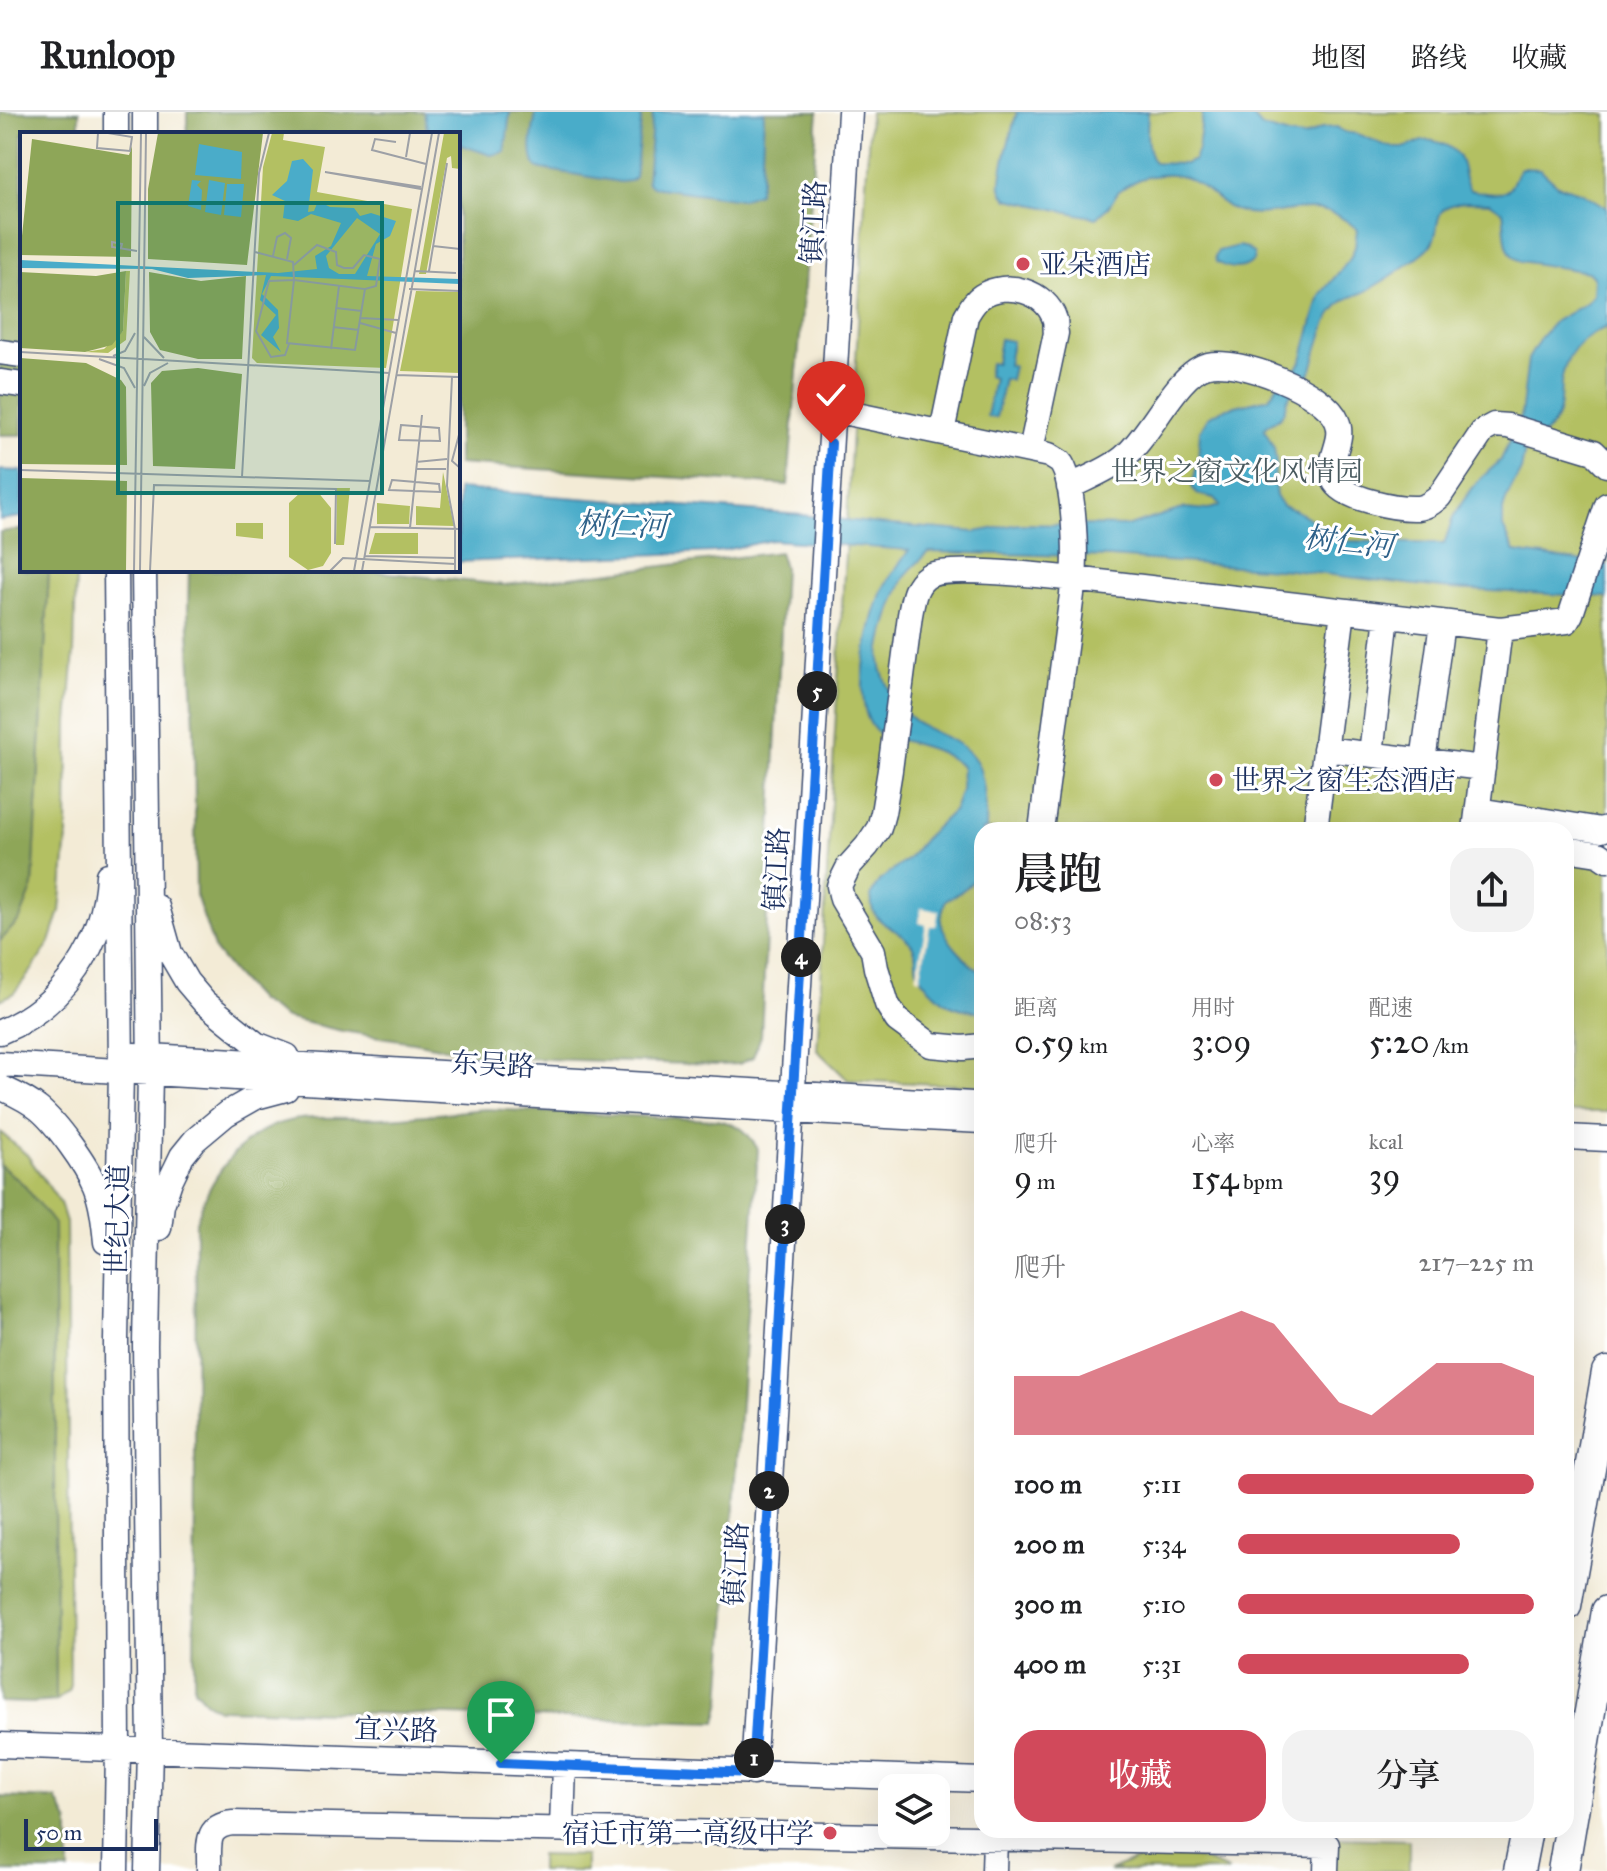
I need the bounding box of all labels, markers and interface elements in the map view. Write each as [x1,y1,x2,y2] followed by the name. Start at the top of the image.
[40,32,175,78] text: Runloop
[1311,40,1367,75] text: 地图
[1411,40,1467,75] text: 路线
[1511,40,1567,75] text: 收藏
[20,132,460,572] inset map
[794,179,833,265] street label: 镇江路
[1039,247,1151,282] place label: 亚朵酒店
[1014,255,1032,273] marker: 亚朵酒店
[797,361,865,443] pin
[809,373,853,417] icon: check
[1111,454,1363,489] park label: 世界之窗文化风情园
[576,505,673,545] water label: 树仁河
[1302,519,1401,565] water label: 树仁河
[797,671,837,711] pin: 5
[812,677,822,704] text: 5
[1232,763,1456,798] place label: 世界之窗生态酒店
[1207,771,1225,789] marker: 世界之窗生态酒店
[757,826,796,912] street label: 镇江路
[1014,847,1102,901] text: 晨跑
[1450,848,1534,932] button: share
[1014,904,1072,936] text: 08:53
[781,937,821,977] pin: 4
[795,943,807,970] text: 4
[1014,994,1058,1021] text: 距离
[1191,994,1235,1021] text: 用时
[1369,994,1413,1021] text: 配速
[1014,1021,1074,1062] text: 0.59
[1191,1021,1252,1062] text: 3:09
[1369,1021,1430,1062] text: 5:20
[1074,1032,1108,1059] text: km
[1430,1032,1469,1059] text: /km
[450,1045,536,1084] street label: 东吴路
[1369,1128,1403,1155] text: kcal
[1014,1130,1058,1157] text: 爬升
[1191,1130,1235,1157] text: 心率
[1369,1155,1401,1196] text: 39
[1014,1157,1032,1198] text: 9
[1191,1157,1238,1198] text: 154
[99,1164,136,1276] street label: 世纪大道
[1032,1168,1056,1195] text: m
[1238,1168,1283,1195] text: bpm
[765,1204,805,1244] pin: 3
[781,1210,789,1237] text: 3
[1419,1246,1534,1278] text: 217–225 m
[1014,1251,1066,1283] text: 爬升
[1014,1468,1082,1500] text: 100 m
[1142,1468,1181,1500] text: 5:11
[749,1471,789,1511] pin: 2
[764,1477,774,1504] text: 2
[716,1521,755,1607] street label: 镇江路
[1014,1528,1085,1560] text: 200 m
[1142,1528,1186,1560] text: 5:34
[1014,1588,1082,1620] text: 300 m
[1142,1588,1186,1620] text: 5:10
[1014,1648,1086,1680] text: 400 m
[1142,1648,1181,1680] text: 5:31
[467,1681,535,1763] pin
[479,1693,523,1737] icon: arrive
[353,1711,439,1748] street label: 宜兴路
[1014,1730,1266,1822] button: 收藏
[1282,1730,1534,1822] button: 分享
[734,1738,774,1778] pin: 1
[750,1744,758,1771] text: 1
[878,1774,950,1846] map controls
[878,1774,950,1846] button: layers
[24,1815,158,1851] scale bar
[562,1816,814,1851] place label: 宿迁市第一高级中学
[36,1819,82,1846] text: 50 m
[821,1824,839,1842] marker: 宿迁市第一高级中学

